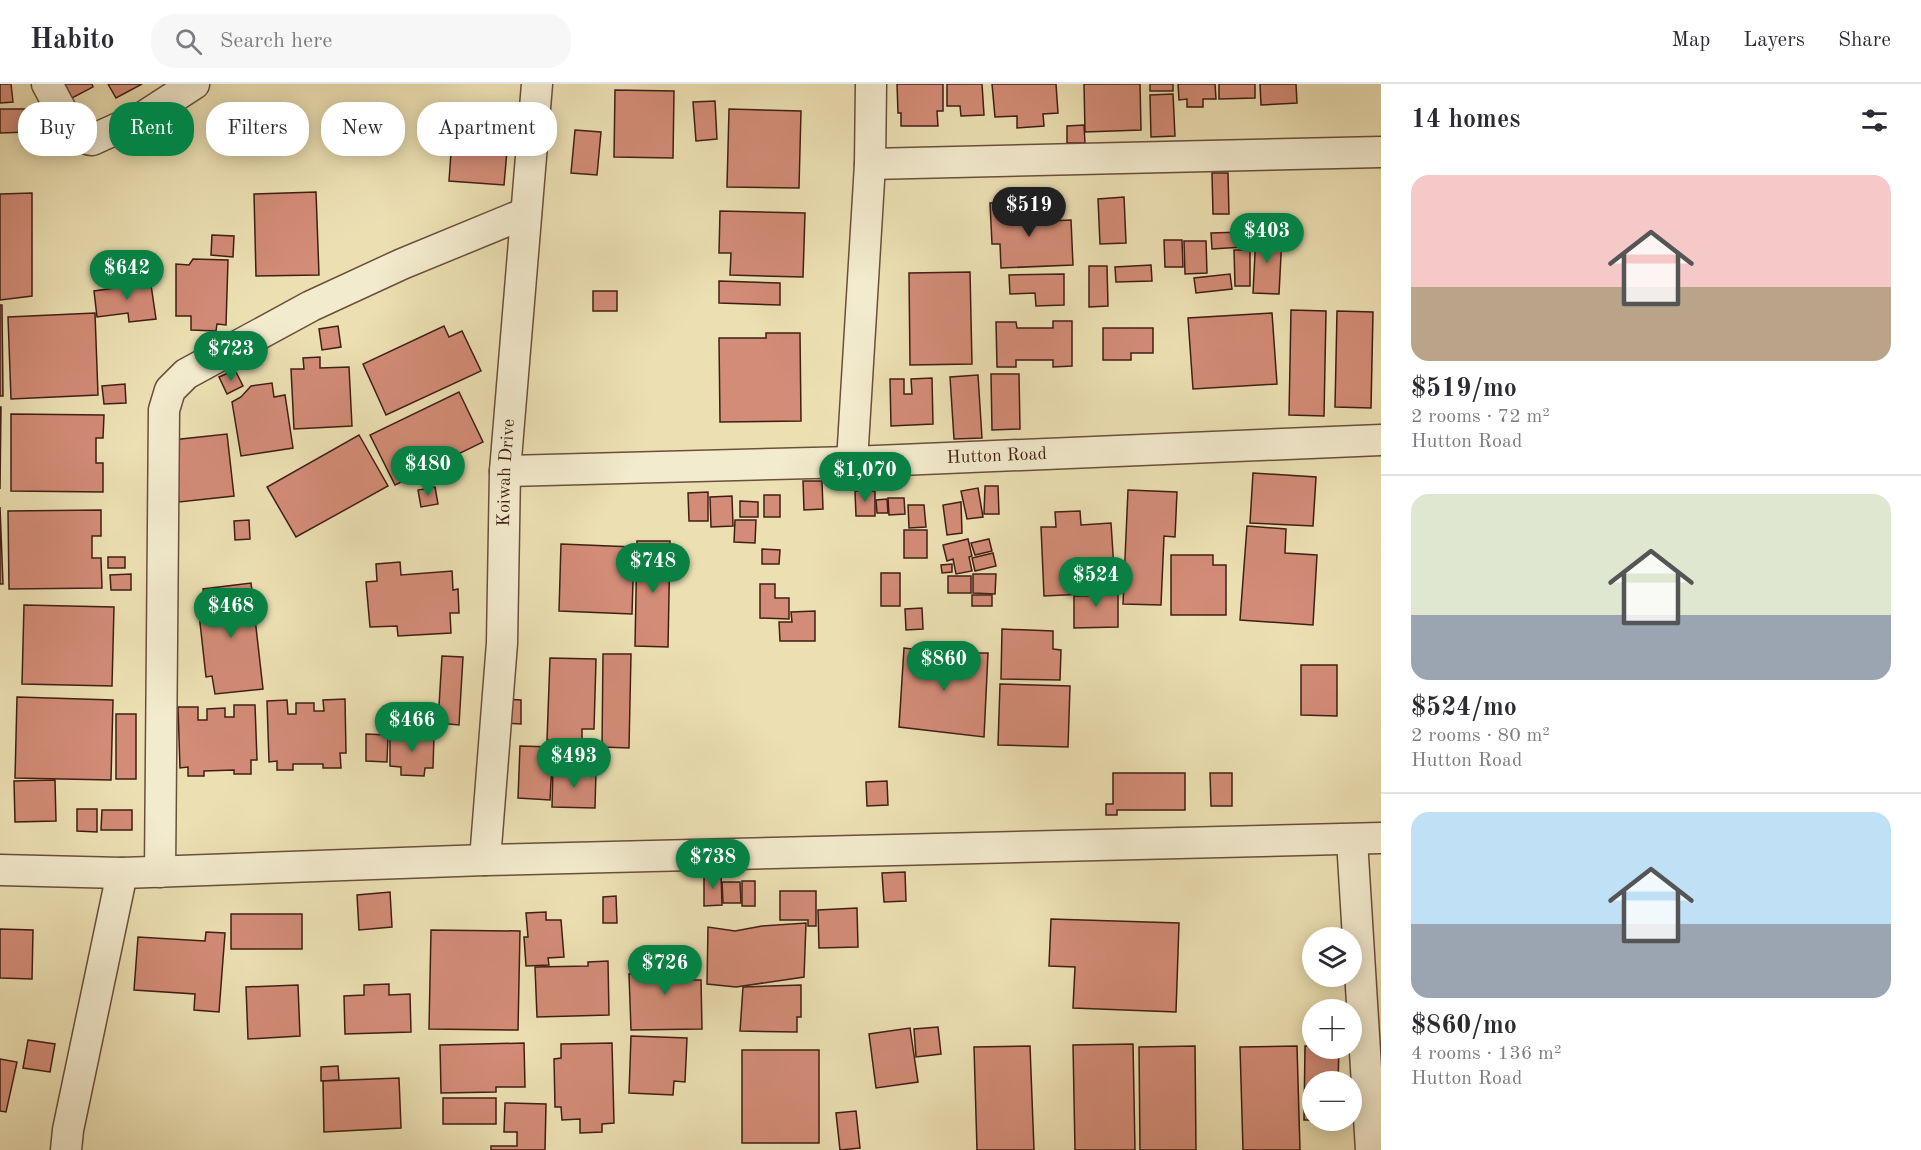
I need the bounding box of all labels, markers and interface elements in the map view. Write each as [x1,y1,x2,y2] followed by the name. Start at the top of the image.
[151,14,571,68] search box
[172,25,205,58] icon: search
[30,27,115,55] text: Habito
[220,30,332,52] text: Search here
[1671,30,1710,51] text: Map
[1743,30,1805,51] text: Layers
[1838,30,1891,51] text: Share
[18,102,97,156] chip: Buy
[109,102,194,156] chip: Rent
[206,102,309,156] chip: Filters
[321,102,405,156] chip: New
[417,102,557,156] chip: Apartment
[1858,104,1891,137] icon: filters
[1411,107,1520,133] text: 14 homes
[993,187,1065,238] pin: $519
[1006,196,1052,216] text: $519
[1231,213,1303,264] pin: $403
[1597,214,1705,322] icon: home
[1244,222,1290,242] text: $403
[91,250,163,301] pin: $642
[104,259,150,279] text: $642
[195,331,267,382] pin: $723
[208,340,254,360] text: $723
[1411,376,1517,402] text: $519/mo
[1411,407,1550,427] text: 2 rooms · 72 m²
[495,418,518,527] street label: Koiwah Drive
[1411,432,1522,452] text: Hutton Road
[946,445,1047,467] street label: Hutton Road
[392,446,464,497] pin: $480
[816,452,914,503] pin: $1,070
[405,455,451,475] text: $480
[833,461,897,481] text: $1,070
[1597,533,1705,641] icon: home
[617,543,689,594] pin: $748
[630,552,676,572] text: $748
[1060,557,1132,608] pin: $524
[1073,566,1119,586] text: $524
[195,588,267,639] pin: $468
[208,597,254,617] text: $468
[908,641,980,692] pin: $860
[921,650,967,670] text: $860
[1411,695,1517,721] text: $524/mo
[376,702,448,753] pin: $466
[389,711,435,731] text: $466
[1411,726,1550,746] text: 2 rooms · 80 m²
[538,738,610,789] pin: $493
[551,747,597,767] text: $493
[1411,751,1522,771] text: Hutton Road
[677,839,749,890] pin: $738
[690,848,736,868] text: $738
[1597,851,1705,959] icon: home
[1302,927,1362,1131] map controls
[1302,927,1362,987] button: layers
[629,945,701,996] pin: $726
[642,954,688,974] text: $726
[1302,999,1362,1059] button: +
[1411,1013,1517,1039] text: $860/mo
[1411,1044,1561,1064] text: 4 rooms · 136 m²
[1411,1069,1522,1089] text: Hutton Road
[1302,1071,1362,1131] button: −

